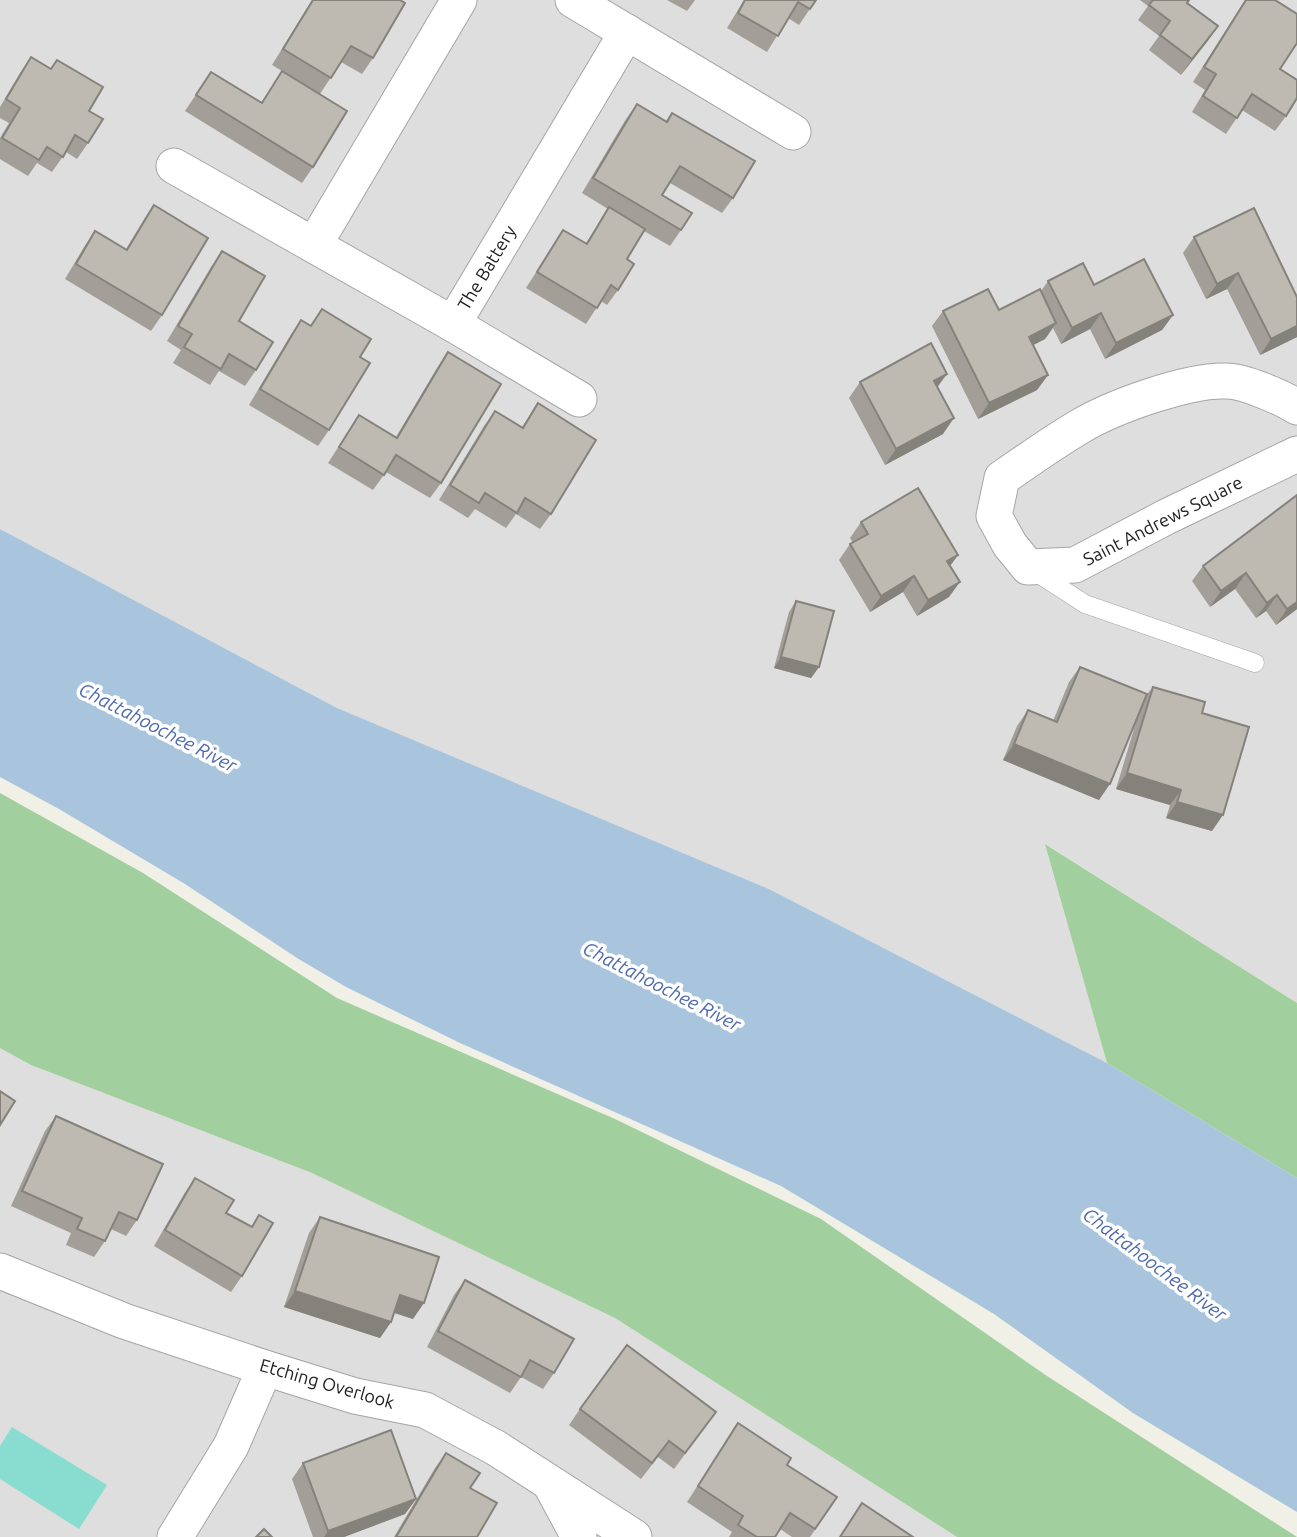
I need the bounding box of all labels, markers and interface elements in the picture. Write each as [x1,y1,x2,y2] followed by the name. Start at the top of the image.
[453,221,519,313] street label: The Battery
[1080,471,1245,569] street label: Saint Andrews Square
[75,678,241,777] water label: Chattahoochee River
[579,937,745,1036] water label: Chattahoochee River
[1079,1203,1232,1326] water label: Chattahoochee River
[258,1354,397,1412] street label: Etching Overlook

